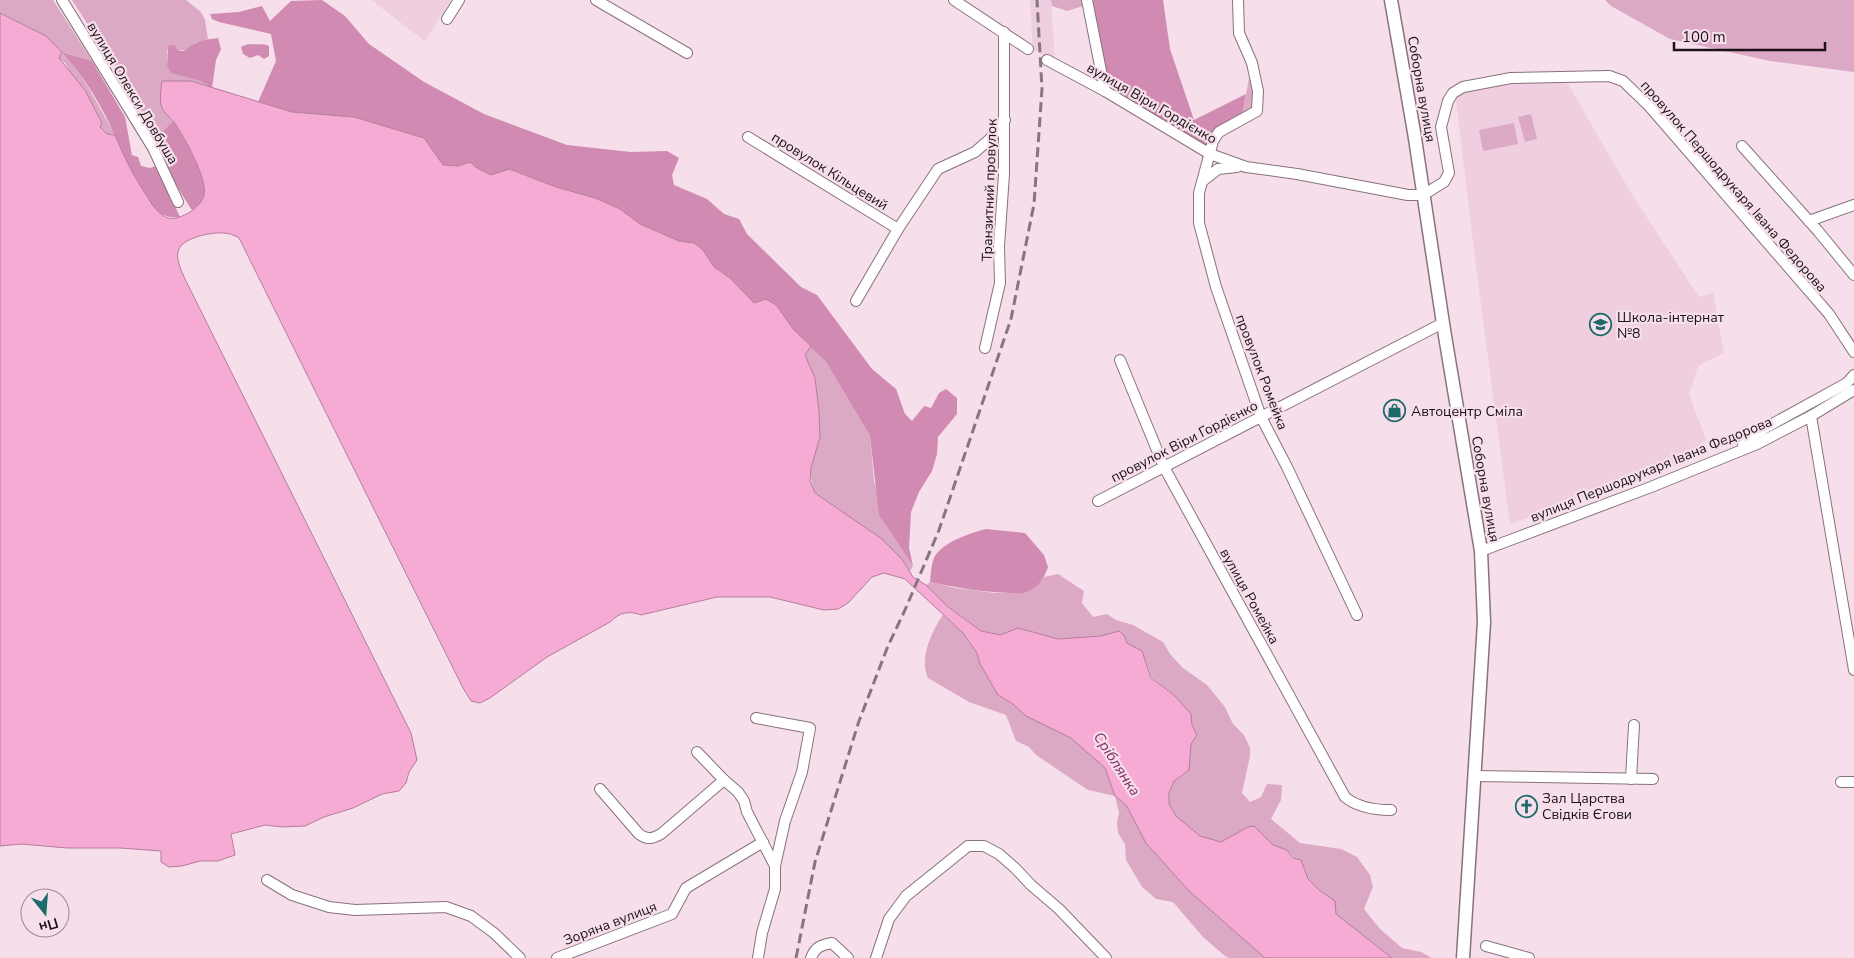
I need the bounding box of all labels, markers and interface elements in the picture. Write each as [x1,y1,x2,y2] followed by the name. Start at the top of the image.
[83,19,183,168] street label: вулиця Олекси Довбуша
[1674,20,1825,52] scale bar
[1682,27,1726,47] text: 100 m
[1403,35,1440,144] street label: Соборна вулиця
[1083,58,1220,149] street label: вулиця Віри Гордієнко
[1636,76,1831,296] street label: провулок Першодрукаря Івана Федорова
[978,117,1002,262] street label: Транзитний провулок
[768,128,892,215] street label: провулок Кільцевий
[1617,308,1725,343] place label: Школа-інтернат №8
[1231,312,1292,433] street label: провулок Ромейка
[1589,313,1613,337] school or university icon: Школа-інтернат №8
[1107,396,1261,487] street label: провулок Віри Гордієнко
[1383,399,1407,423] shop icon: Автоцентр Сміла
[1411,402,1523,421] place label: Автоцентр Сміла
[1527,412,1775,527] street label: вулиця Першодрукаря Івана Федорова
[1467,435,1504,544] street label: Соборна вулиця
[1215,545,1284,648] street label: вулиця Ромейка
[1089,728,1145,800] water label: Сріблянка
[1542,789,1632,824] place label: Зал Царства Свідків Єгови
[1514,794,1538,818] church icon: Зал Царства Свідків Єгови
[20,888,70,938] north arrow
[561,897,660,950] street label: Зоряна вулиця
[37,913,61,937] text: Пн

